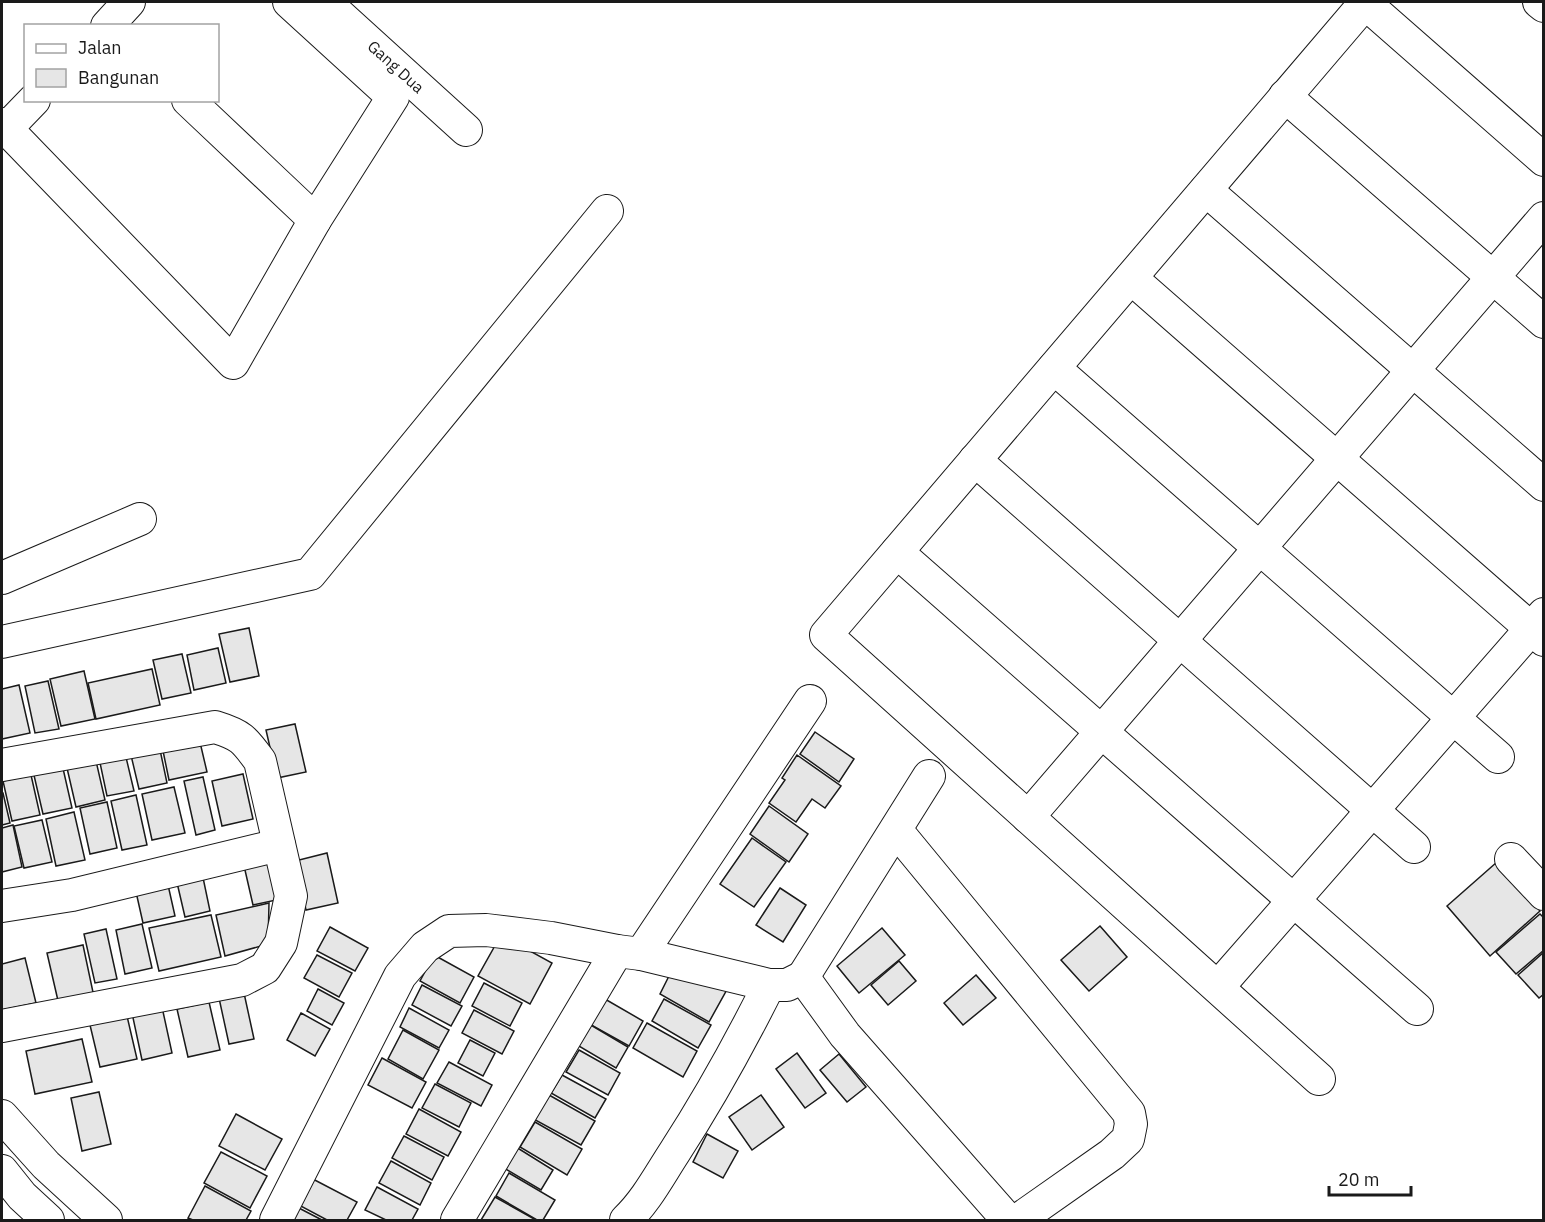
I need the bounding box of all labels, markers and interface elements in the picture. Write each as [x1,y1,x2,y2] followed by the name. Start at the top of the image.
[24,24,219,102] legend
[78,36,122,59] text: Jalan
[364,36,429,98] street label: Gang Dua
[78,66,159,89] text: Bangunan
[1329,1159,1412,1197] scale bar
[1338,1168,1380,1191] text: 20 m

